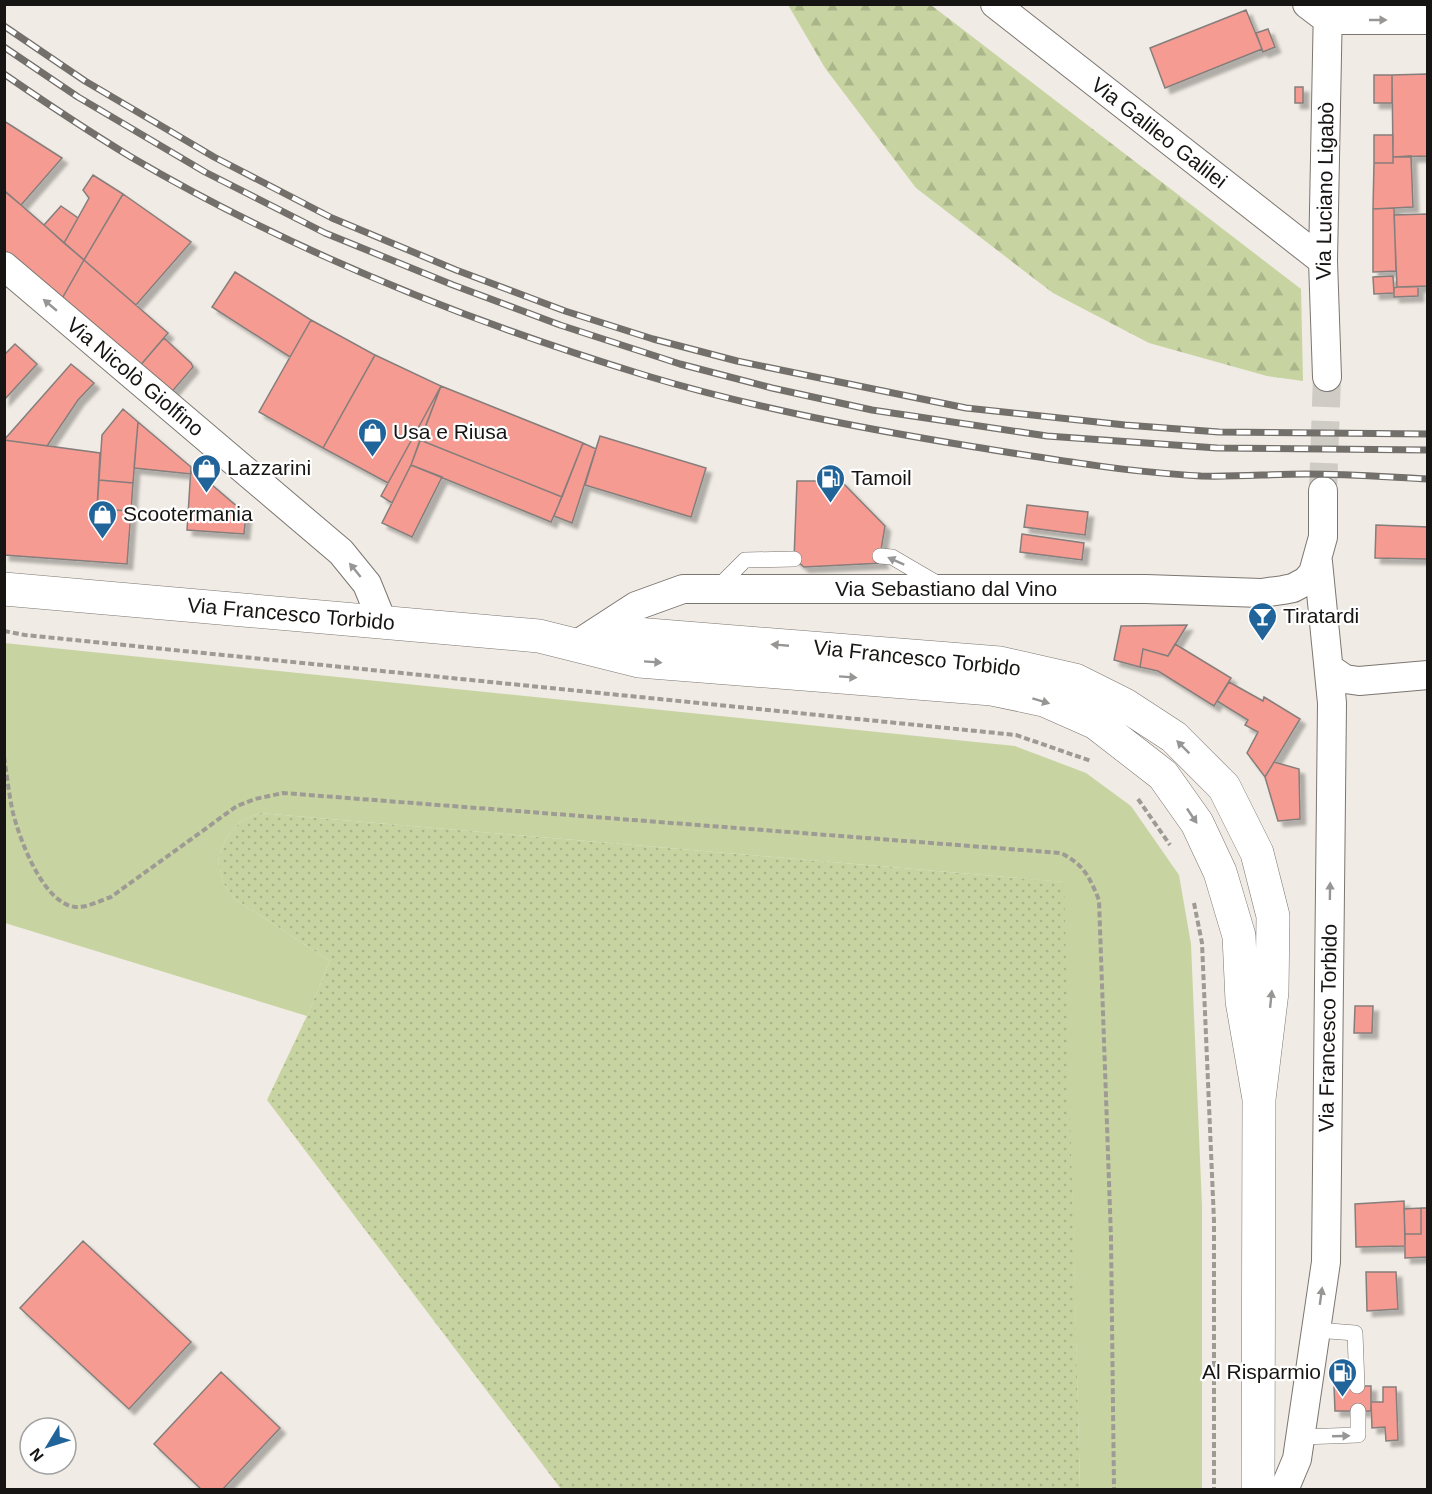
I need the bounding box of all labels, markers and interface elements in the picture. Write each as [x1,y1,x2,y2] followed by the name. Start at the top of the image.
[1368,15,1387,25] one-way arrow
[1087,73,1232,193] street label: Via Galileo Galilei
[1311,102,1338,280] street label: Via Luciano Ligabò
[42,298,58,311] one-way arrow
[62,313,208,440] street label: Via Nicolò Giolfino
[356,416,388,458] shop icon: Usa e Riusa
[393,420,508,443] place label: Usa e Riusa
[190,452,222,494] shop icon: Lazzarini
[227,456,311,479] place label: Lazzarini
[814,462,846,504] fuel station icon: Tamoil
[851,466,912,489] place label: Tamoil
[86,498,118,540] shop icon: Scootermania
[123,502,253,525] place label: Scootermania
[887,556,905,566] one-way arrow
[350,562,362,577] one-way arrow
[835,577,1057,600] street label: Via Sebastiano dal Vino
[186,593,396,634] street label: Via Francesco Torbido
[1246,600,1278,642] bar icon: Tiratardi
[1283,604,1359,627] place label: Tiratardi
[812,635,1022,680] street label: Via Francesco Torbido
[770,640,789,650] one-way arrow
[644,657,663,667] one-way arrow
[838,672,857,682] one-way arrow
[1032,697,1050,706] one-way arrow
[1177,740,1191,754] one-way arrow
[1186,808,1198,824] one-way arrow
[1325,882,1335,901] one-way arrow
[1314,924,1341,1132] street label: Via Francesco Torbido
[1266,989,1276,1008] one-way arrow
[1317,1286,1326,1305] one-way arrow
[1326,1356,1358,1398] fuel station icon: Al Risparmio
[1202,1360,1321,1383] place label: Al Risparmio
[18,1416,78,1476] north arrow
[1332,1431,1351,1440] one-way arrow
[26,1445,47,1465] text: N

